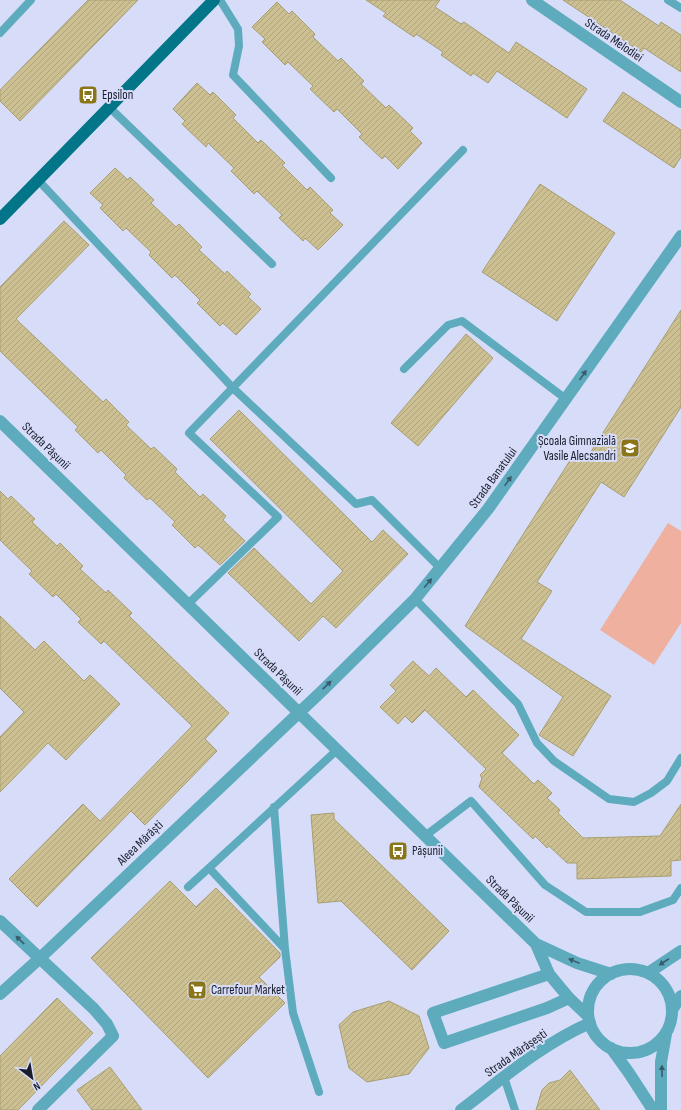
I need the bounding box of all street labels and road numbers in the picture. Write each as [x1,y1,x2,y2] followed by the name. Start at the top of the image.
[582,15,646,65] street label: Strada Melodiei
[18,419,74,473] street label: Strada Pășunii
[465,444,521,512] street label: Strada Banatului
[250,645,306,699] street label: Strada Pășunii
[113,817,166,870] street label: Aleea Mărăști
[482,872,538,926] street label: Strada Pășunii
[482,1026,550,1080] street label: Strada Mărășești

